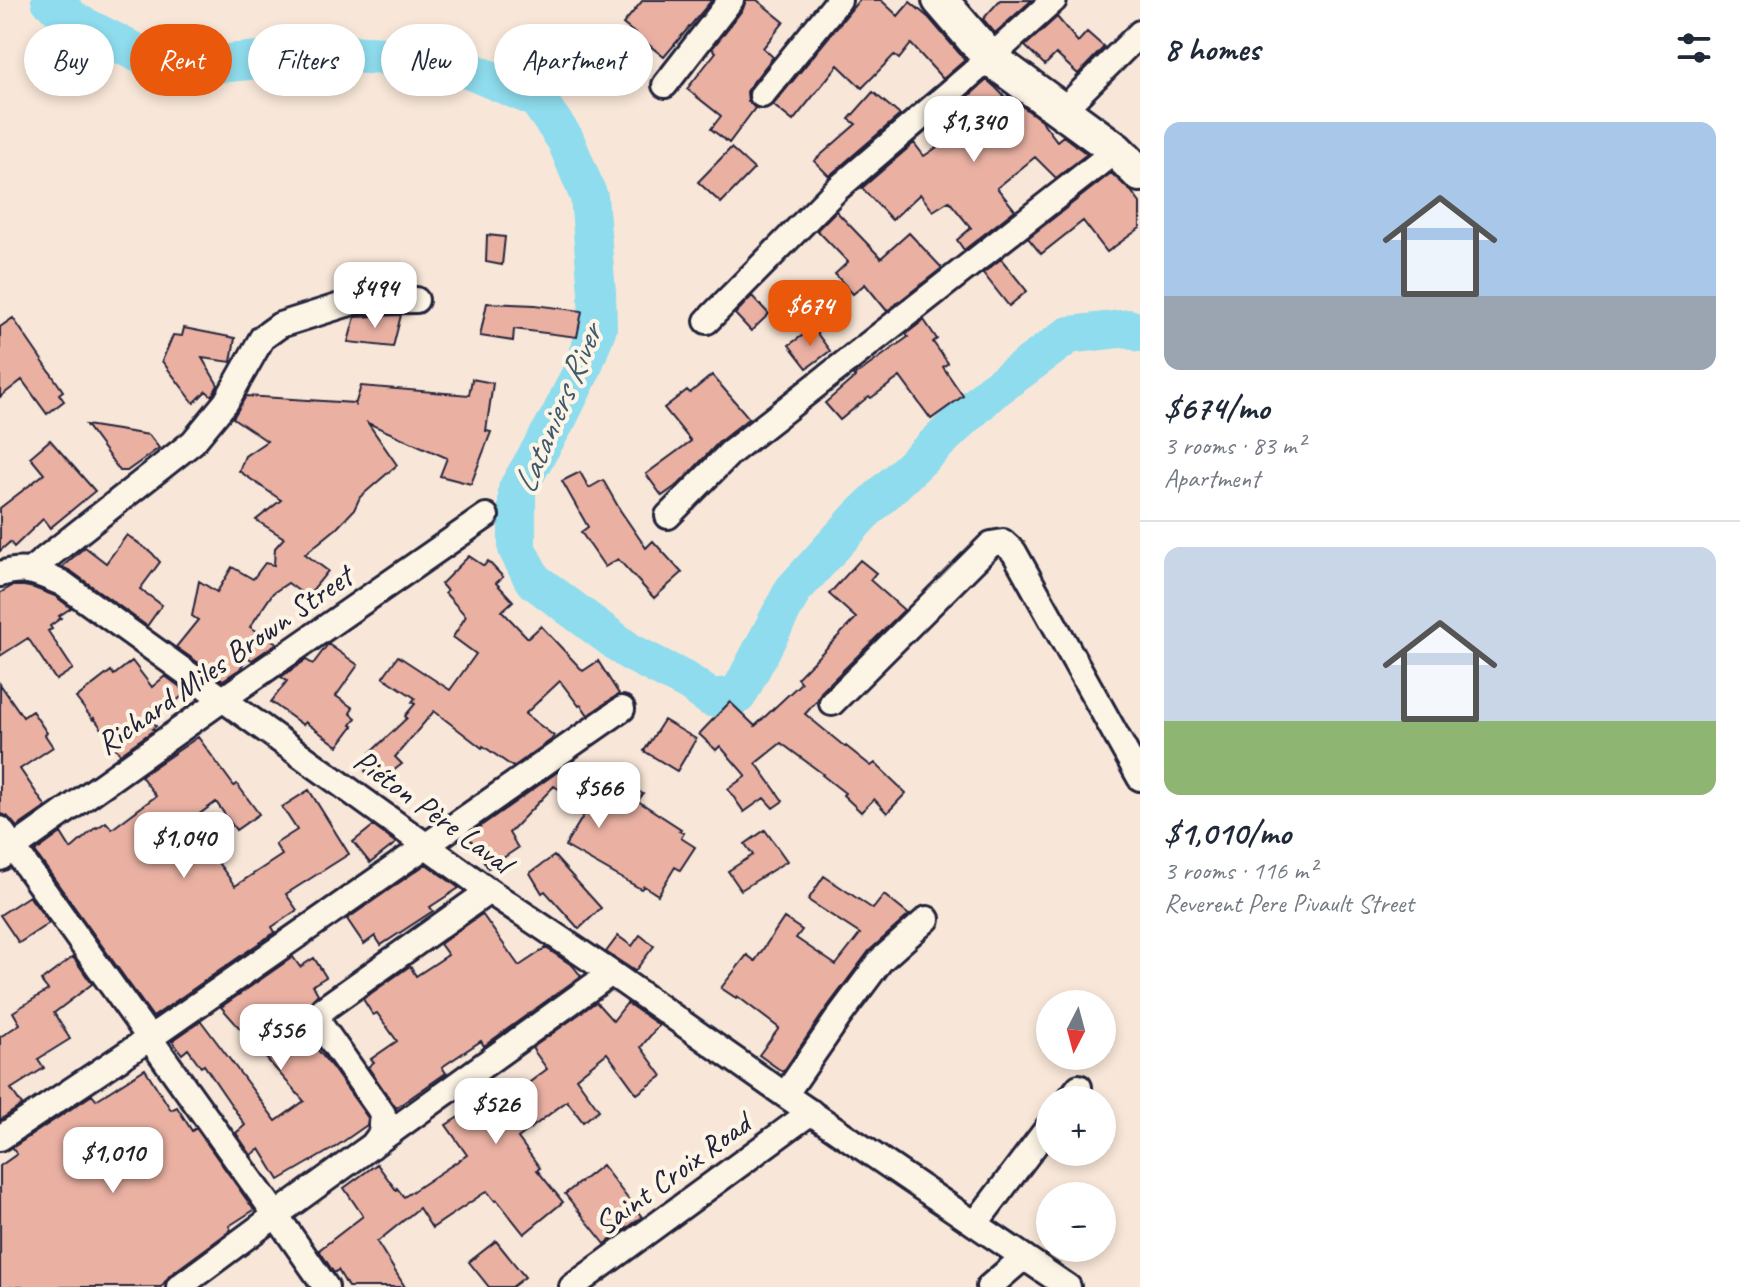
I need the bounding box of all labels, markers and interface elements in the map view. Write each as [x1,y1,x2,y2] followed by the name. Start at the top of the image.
[24,24,114,96] chip: Buy
[130,24,232,96] chip: Rent
[248,24,365,96] chip: Filters
[381,24,478,96] chip: New
[494,24,653,96] chip: Apartment
[1672,26,1716,70] icon: filters
[1164,27,1260,70] text: 8 homes
[909,96,1039,164] pin: $1,340
[942,105,1006,138] text: $1,340
[1368,174,1512,318] icon: home
[328,262,422,330] pin: $494
[352,271,398,304] text: $494
[763,280,857,348] pin: $674
[786,289,834,322] text: $674
[502,313,614,499] water label: Lataniers River
[1164,386,1269,429] text: $674/mo
[1164,429,1305,462] text: 3 rooms · 83 m²
[1164,462,1260,495] text: Apartment
[88,554,364,764] street label: Richard Miles Brown Street
[1368,599,1512,743] icon: home
[346,740,525,886] street label: Piéton Père Laval
[552,762,646,830] pin: $566
[575,771,623,804] text: $566
[1164,811,1291,854] text: $1,010/mo
[119,812,249,880] pin: $1,040
[152,821,216,854] text: $1,040
[1164,854,1316,887] text: 3 rooms · 116 m²
[1164,887,1414,920] text: Reverent Pere Pivault Street
[1036,990,1116,1070] north arrow
[1036,990,1116,1262] map controls
[234,1004,328,1072] pin: $556
[258,1013,304,1046] text: $556
[449,1078,543,1146] pin: $526
[1036,1086,1116,1166] button: +
[473,1087,519,1120] text: $526
[586,1100,763,1245] street label: Saint Croix Road
[48,1127,178,1195] pin: $1,010
[81,1136,145,1169] text: $1,010
[1036,1182,1116,1262] button: −

